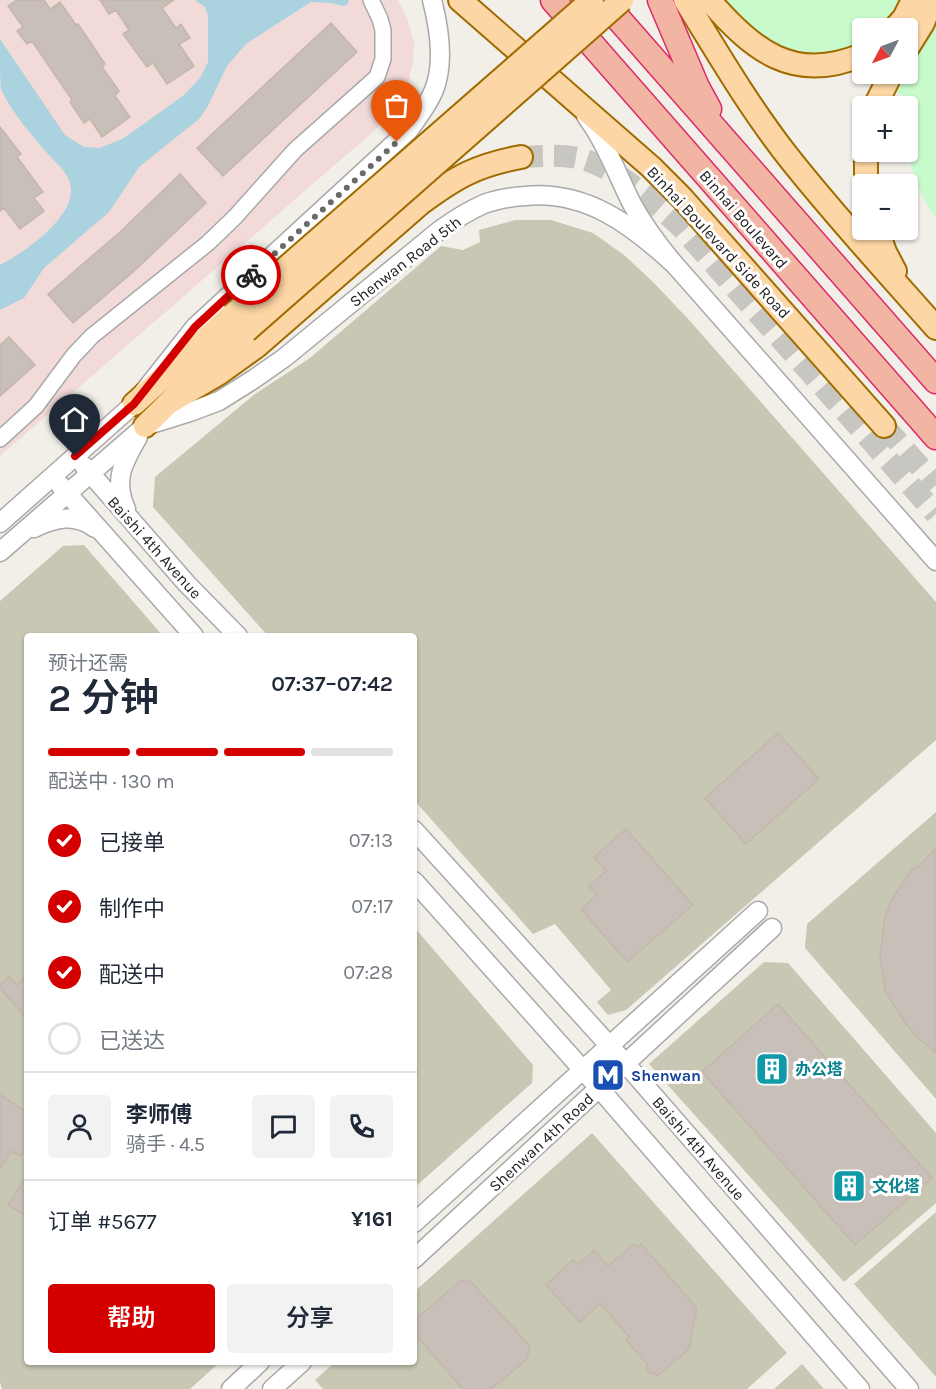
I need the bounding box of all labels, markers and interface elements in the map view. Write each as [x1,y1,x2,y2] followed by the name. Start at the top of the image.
[852,18,918,84] north arrow
[852,18,918,240] map controls
[371,80,422,142] pin
[380,89,413,122] icon: bag
[852,96,918,162] button: +
[643,162,794,322] street label: Binhai Boulevard Side Road
[696,166,792,273] street label: Binhai Boulevard
[852,174,918,240] button: −
[346,212,465,311] street label: Shenwan Road 5th
[221,245,281,305] courier
[235,259,268,292] icon: bike
[49,394,100,456] pin
[58,403,91,436] icon: home
[104,492,206,602] street label: Baishi 4th Avenue
[48,652,128,675] text: 预计还需
[271,671,393,697] text: 07:37–07:42
[48,675,159,721] text: 2 分钟
[48,770,175,793] text: 配送中 · 130 m
[48,824,81,857] icon: check
[349,829,393,852] text: 07:13
[99,830,165,856] text: 已接单
[48,890,81,923] icon: check
[351,895,393,918] text: 07:17
[99,896,165,922] text: 制作中
[48,956,81,989] icon: check
[343,961,393,984] text: 07:28
[99,962,165,988] text: 配送中
[99,1028,165,1054] text: 已送达
[754,1051,790,1087] building icon: 办公塔
[590,1057,626,1093] metro station icon: Shenwan
[795,1060,843,1079] place label: 办公塔
[631,1066,701,1085] place label: Shenwan
[485,1089,598,1196] street label: Shenwan 4th Road
[648,1093,749,1204] street label: Baishi 4th Avenue
[48,1095,111,1158] button: person
[252,1095,315,1158] button: chat
[330,1095,393,1158] button: phone
[126,1102,192,1128] text: 李师傅
[126,1133,205,1156] text: 骑手 · 4.5
[831,1168,867,1204] building icon: 文化塔
[872,1177,920,1196] place label: 文化塔
[351,1206,393,1232] text: ¥161
[48,1209,157,1235] text: 订单 #5677
[48,1284,215,1353] button: 帮助
[227,1284,393,1353] button: 分享

